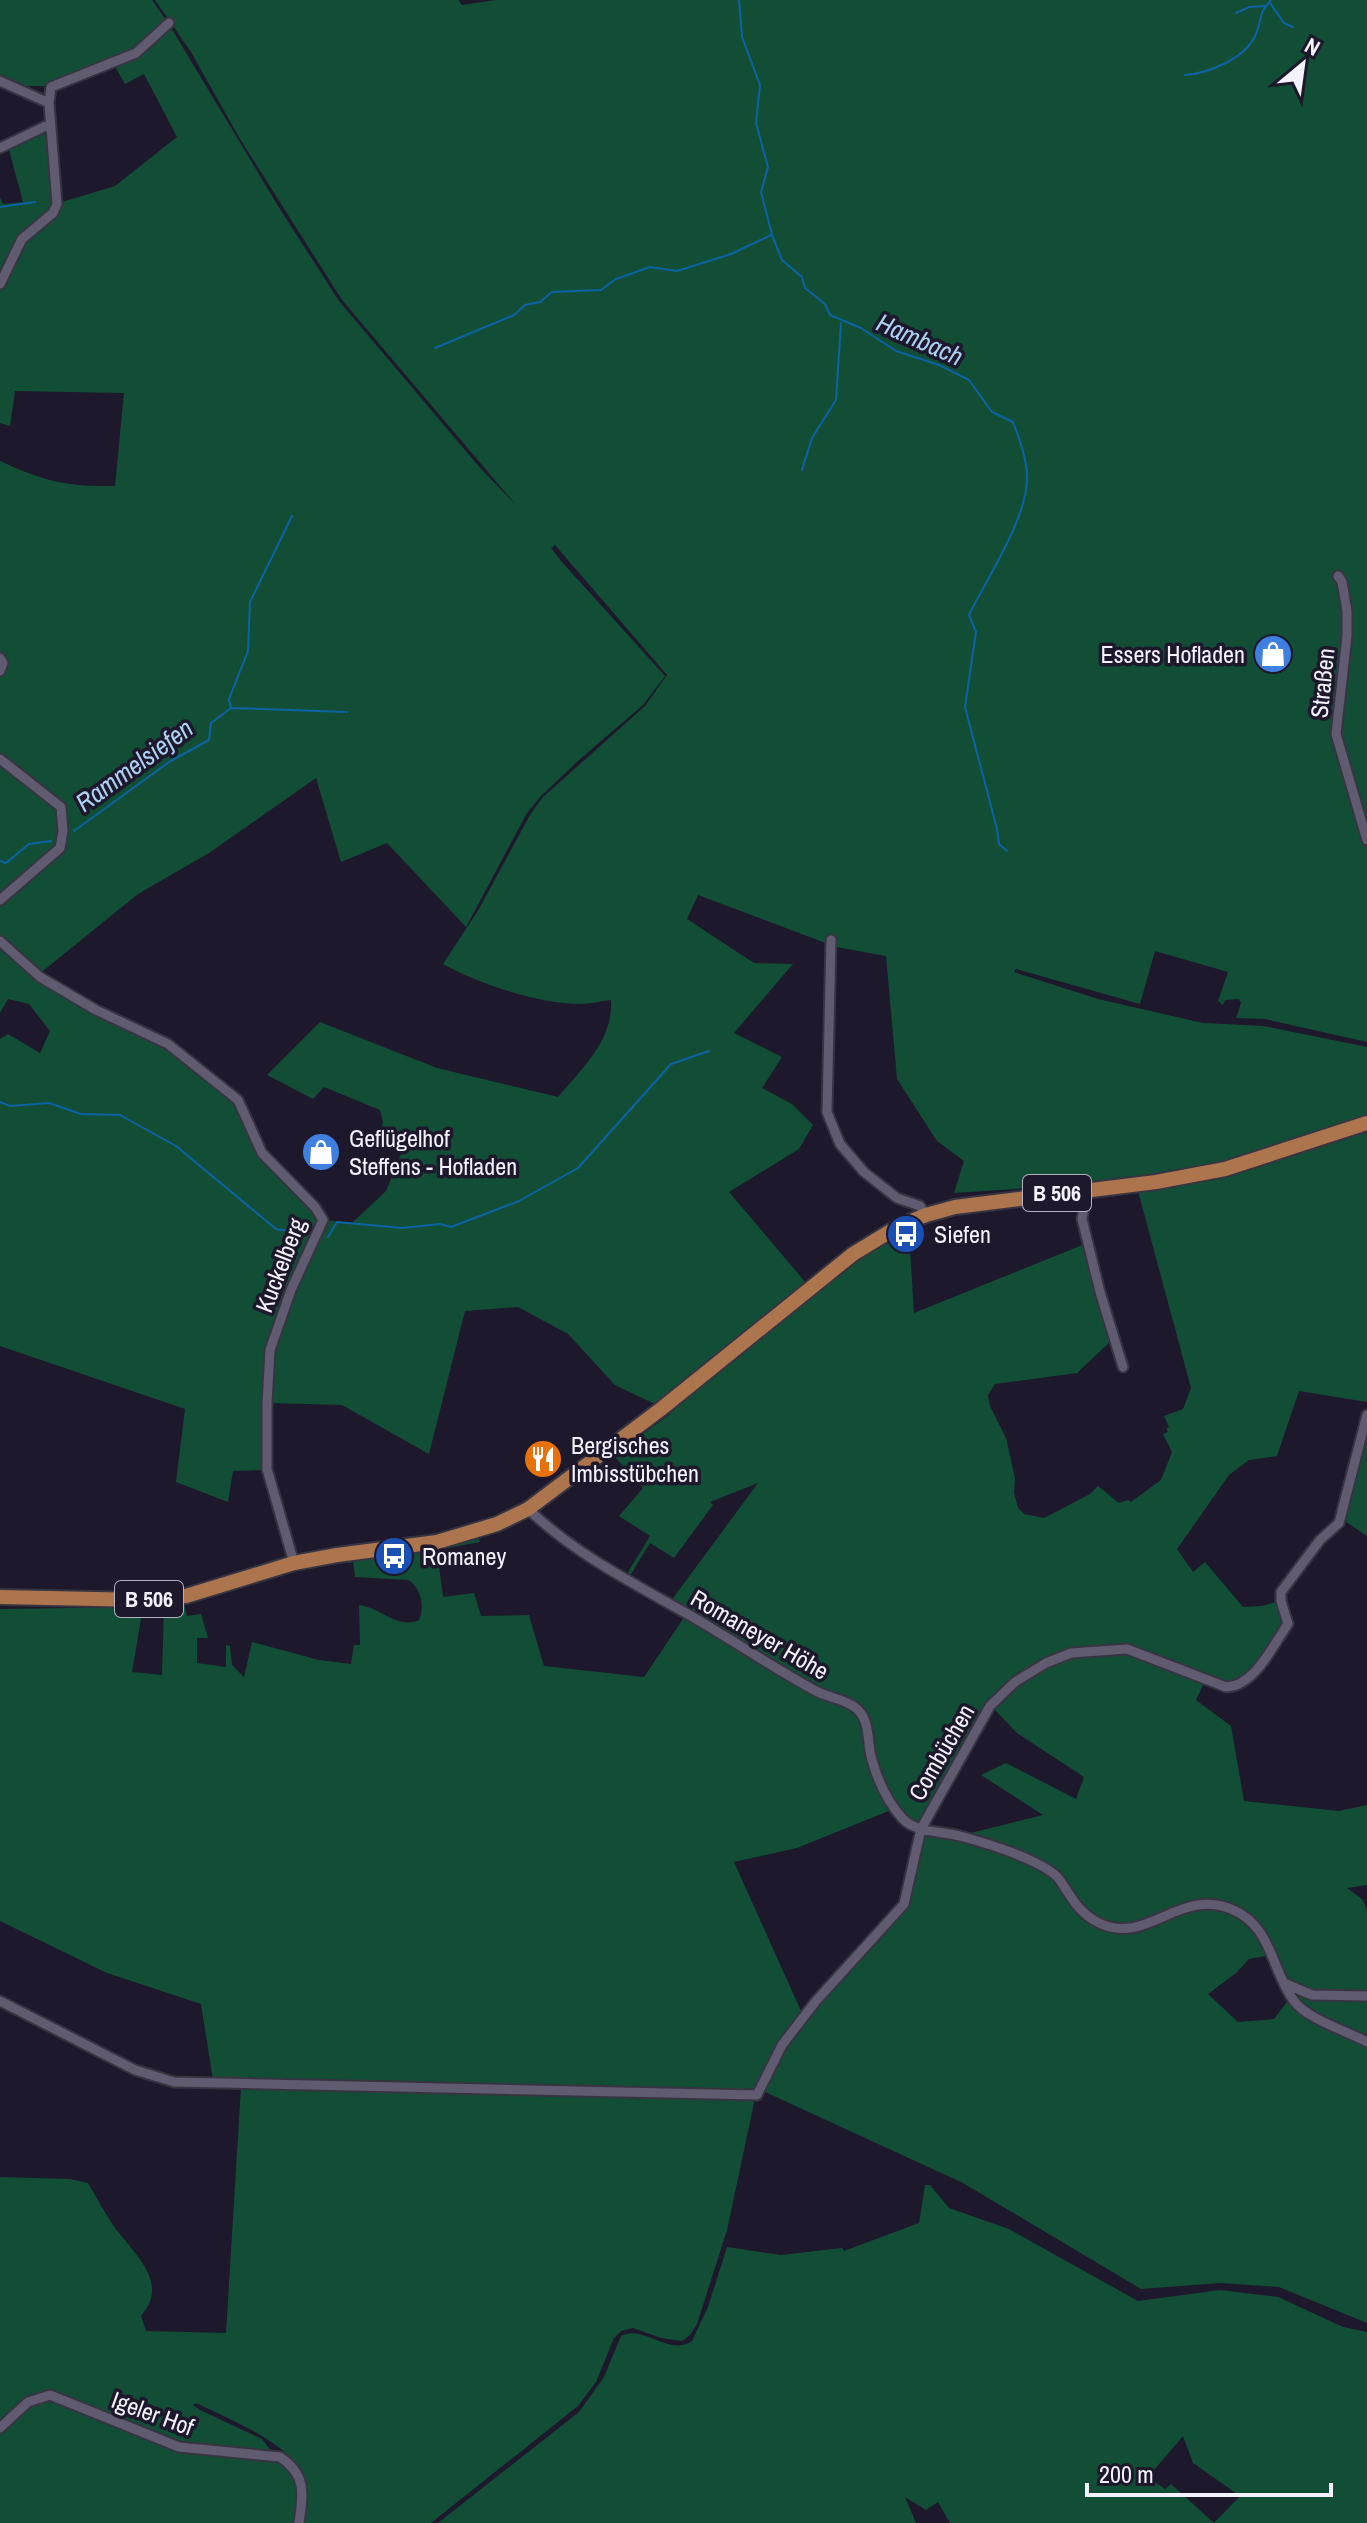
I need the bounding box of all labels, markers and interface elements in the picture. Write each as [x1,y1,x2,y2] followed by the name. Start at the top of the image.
[1263,24,1343,104] north arrow
[1300,30,1326,63] text: N
[871,304,969,374] water label: Hambach
[1252,633,1294,675] shop icon: Essers Hofladen
[1101,638,1245,670] place label: Essers Hofladen
[1302,647,1342,719] street label: Straßen
[68,710,200,820] water label: Rammelsiefen
[349,1122,517,1182] place label: Geflügelhof Steffens - Hofladen
[300,1131,342,1173] shop icon: Geflügelhof Steffens - Hofladen
[1023,1175,1091,1211] road number: B 506
[247,1213,313,1317] street label: Kuckelberg
[885,1213,927,1255] bus stop icon: Siefen
[934,1218,991,1250] place label: Siefen
[571,1429,699,1489] place label: Bergisches Imbisstübchen
[522,1438,564,1480] restaurant icon: Bergisches Imbisstübchen
[373,1535,415,1577] bus stop icon: Romaney
[422,1540,506,1572] place label: Romaney
[115,1581,183,1617] road number: B 506
[685,1582,835,1686] street label: Romaneyer Höhe
[901,1698,981,1806] street label: Combüchen
[107,2383,199,2443] street label: Igeler Hof
[1087,2447,1331,2497] scale bar
[1099,2458,1154,2490] text: 200 m

